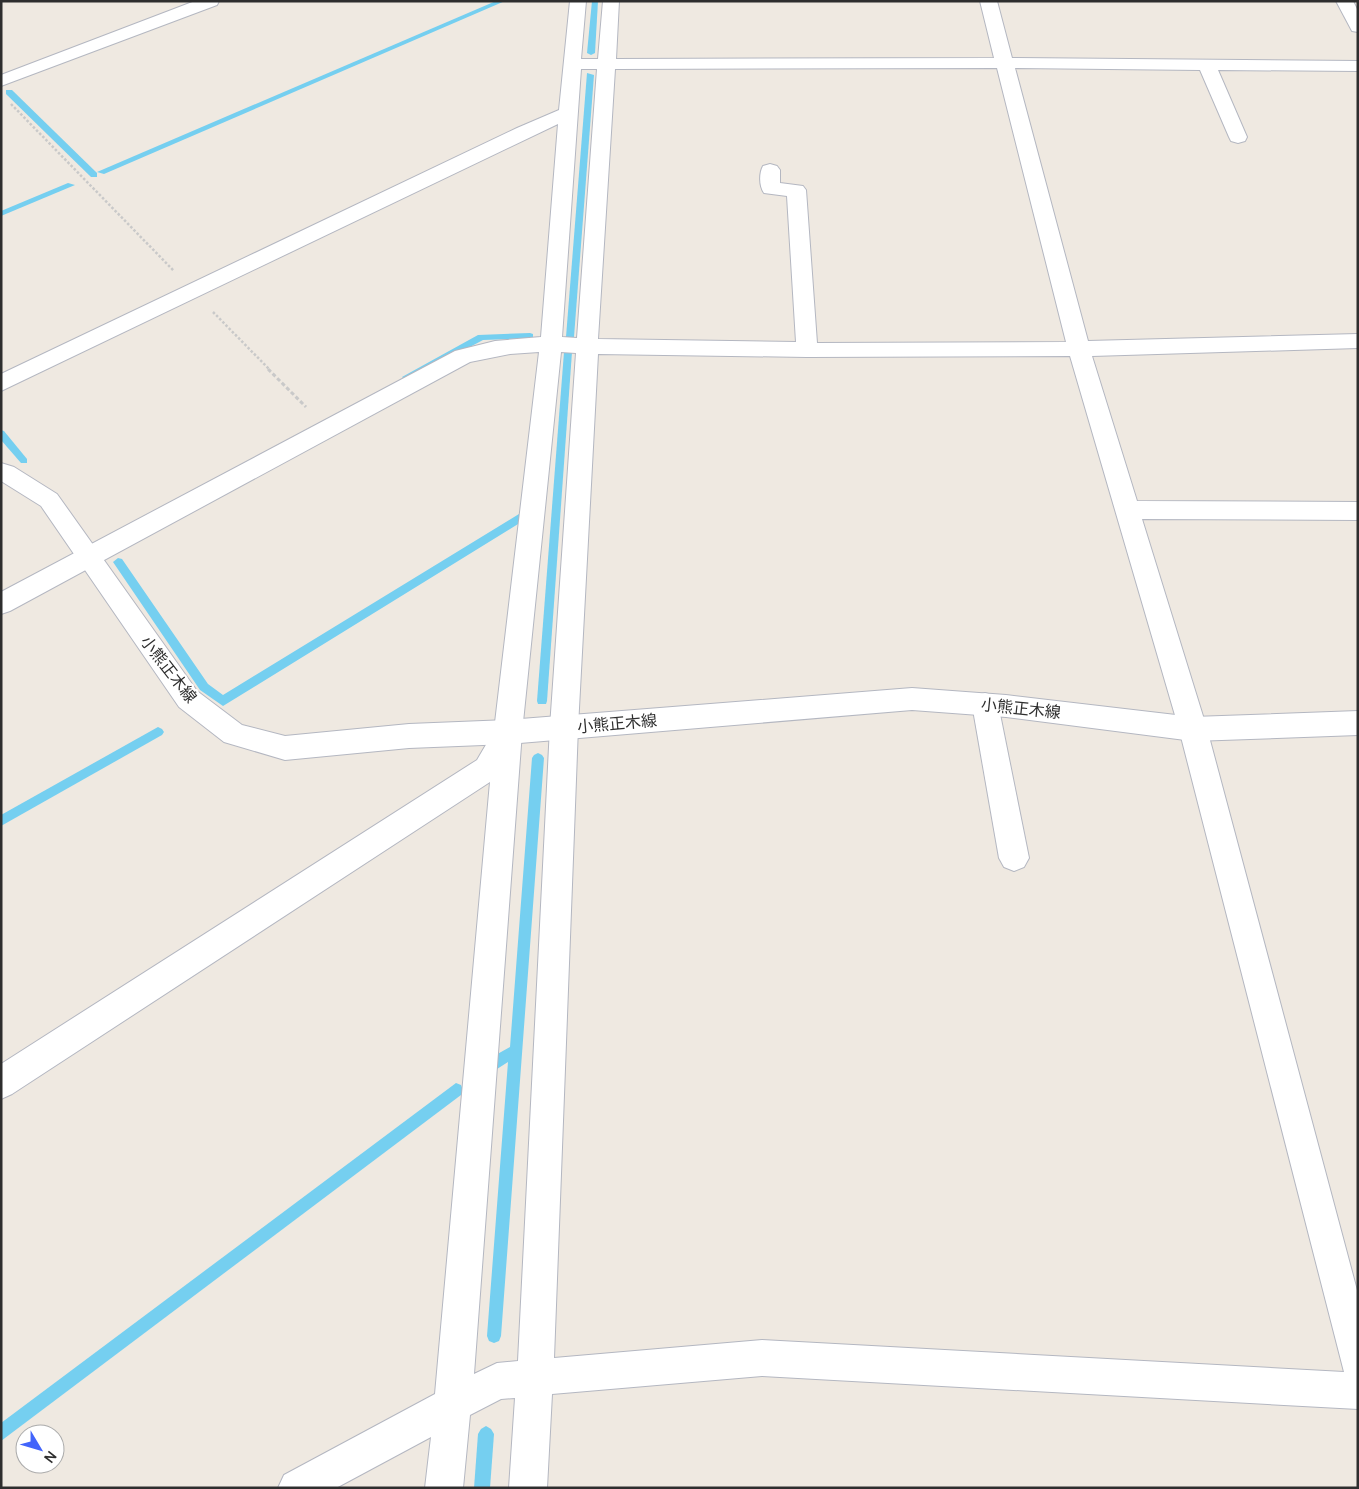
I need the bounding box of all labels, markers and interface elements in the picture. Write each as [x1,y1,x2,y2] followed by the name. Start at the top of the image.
[136,631,202,707] street label: 小熊正木線
[980,693,1062,723] street label: 小熊正木線
[576,709,658,737] street label: 小熊正木線
[15,1424,65,1474] north arrow
[40,1447,61,1467] text: N

